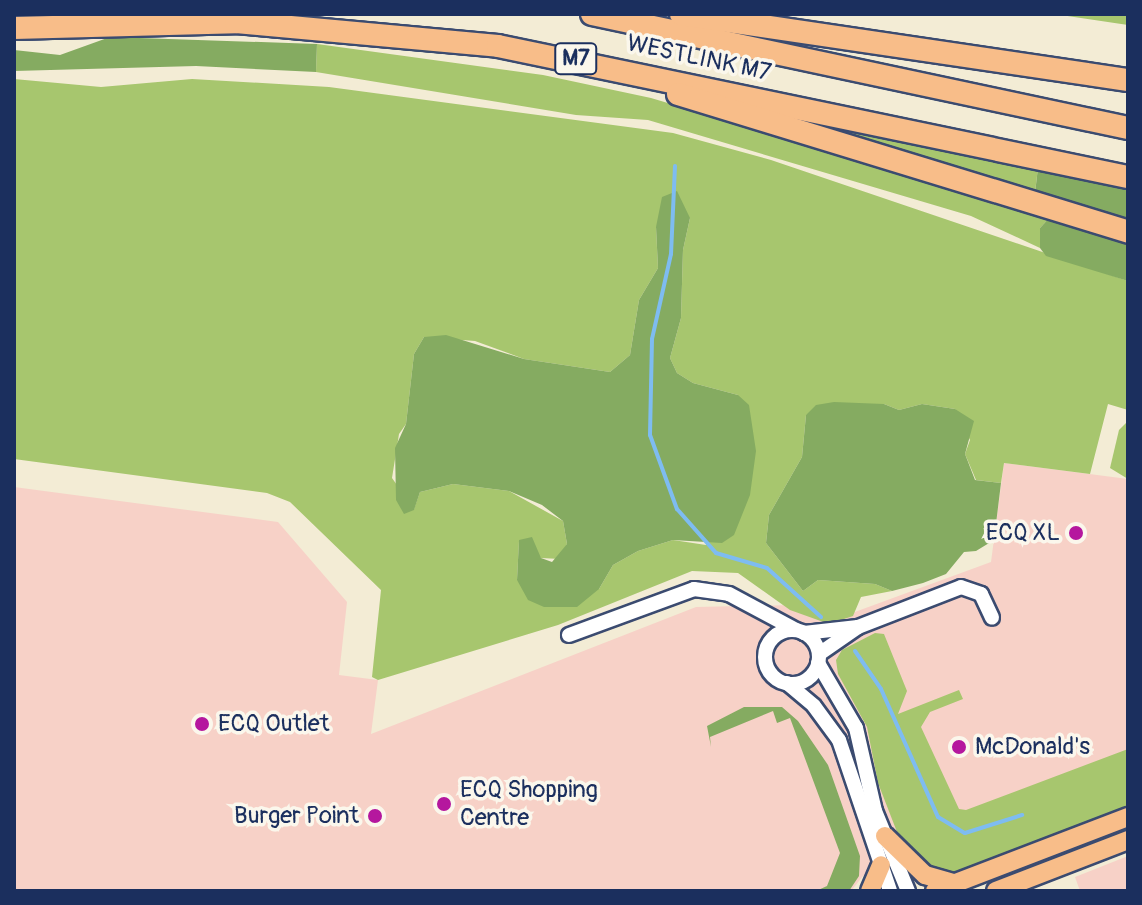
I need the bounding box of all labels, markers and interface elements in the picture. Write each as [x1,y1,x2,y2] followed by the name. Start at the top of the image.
[624,29,774,87] street label: WESTLINK M7
[554,41,598,77] road number: M7
[986,519,1060,547] place label: ECQ XL
[1067,524,1085,542] marker: ECQ XL
[218,710,329,738] place label: ECQ Outlet
[193,715,211,733] marker: ECQ Outlet
[975,733,1090,761] place label: McDonald's
[950,738,968,756] marker: McDonald's
[460,776,598,832] place label: ECQ Shopping Centre
[435,795,453,813] marker: ECQ Shopping Centre
[234,802,359,830] place label: Burger Point
[366,807,384,825] marker: Burger Point

